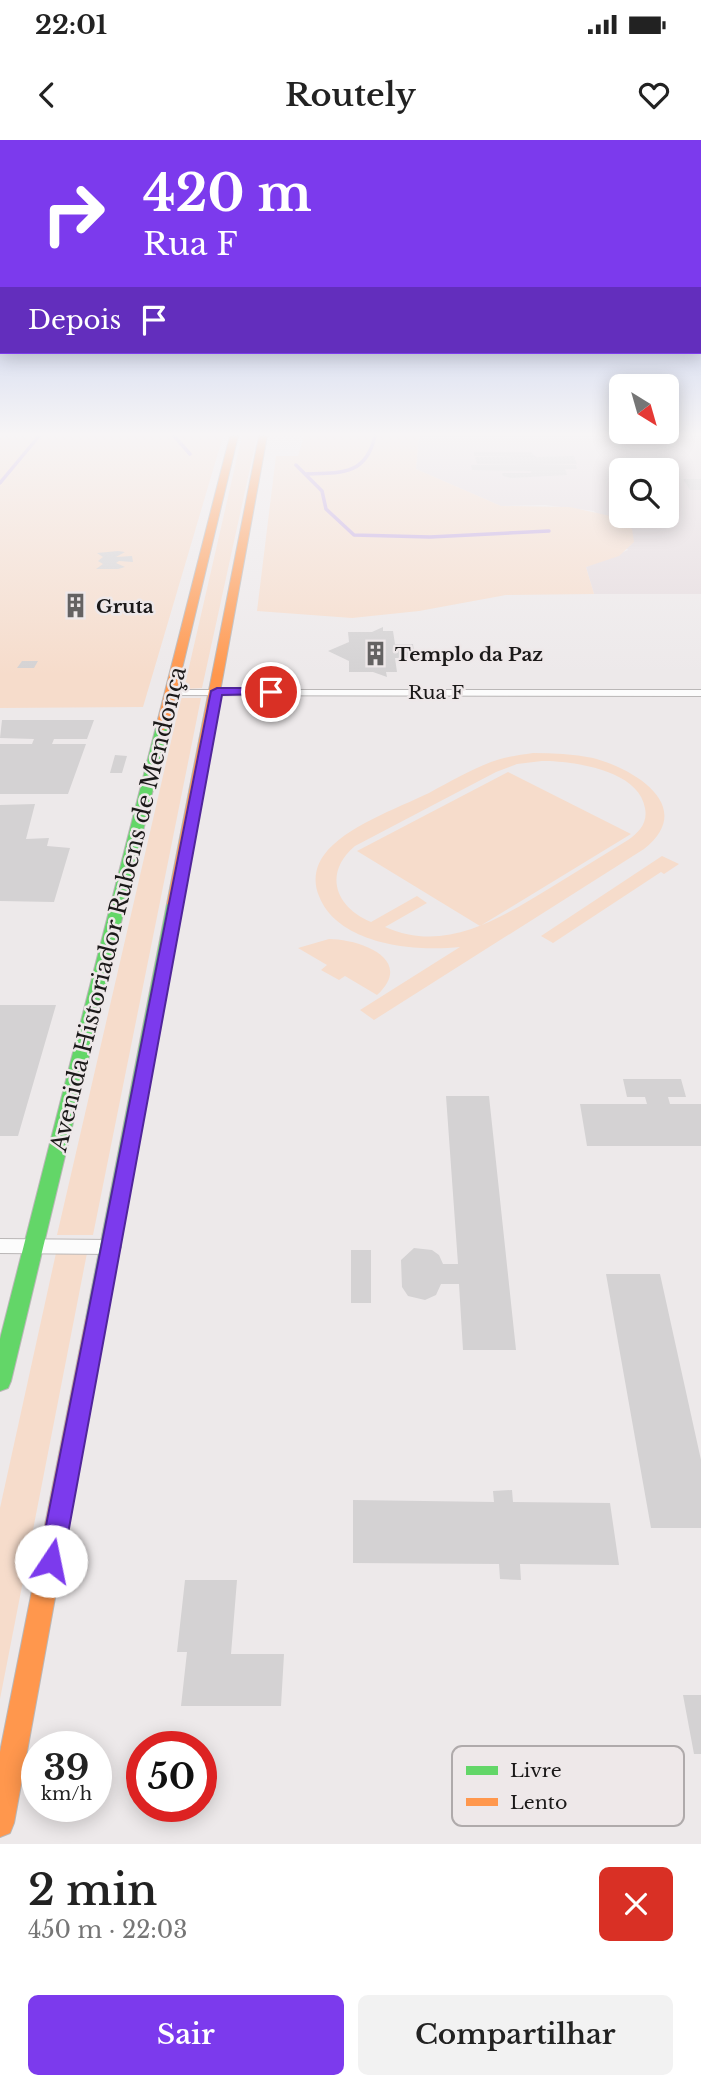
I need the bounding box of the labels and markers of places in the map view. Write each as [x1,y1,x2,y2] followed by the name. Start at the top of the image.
[62,592,90,620] building icon: Gruta
[96,595,154,618] place label: Gruta
[361,640,389,668] building icon: Templo da Paz
[395,643,543,666] place label: Templo da Paz
[241,662,301,722] pin

